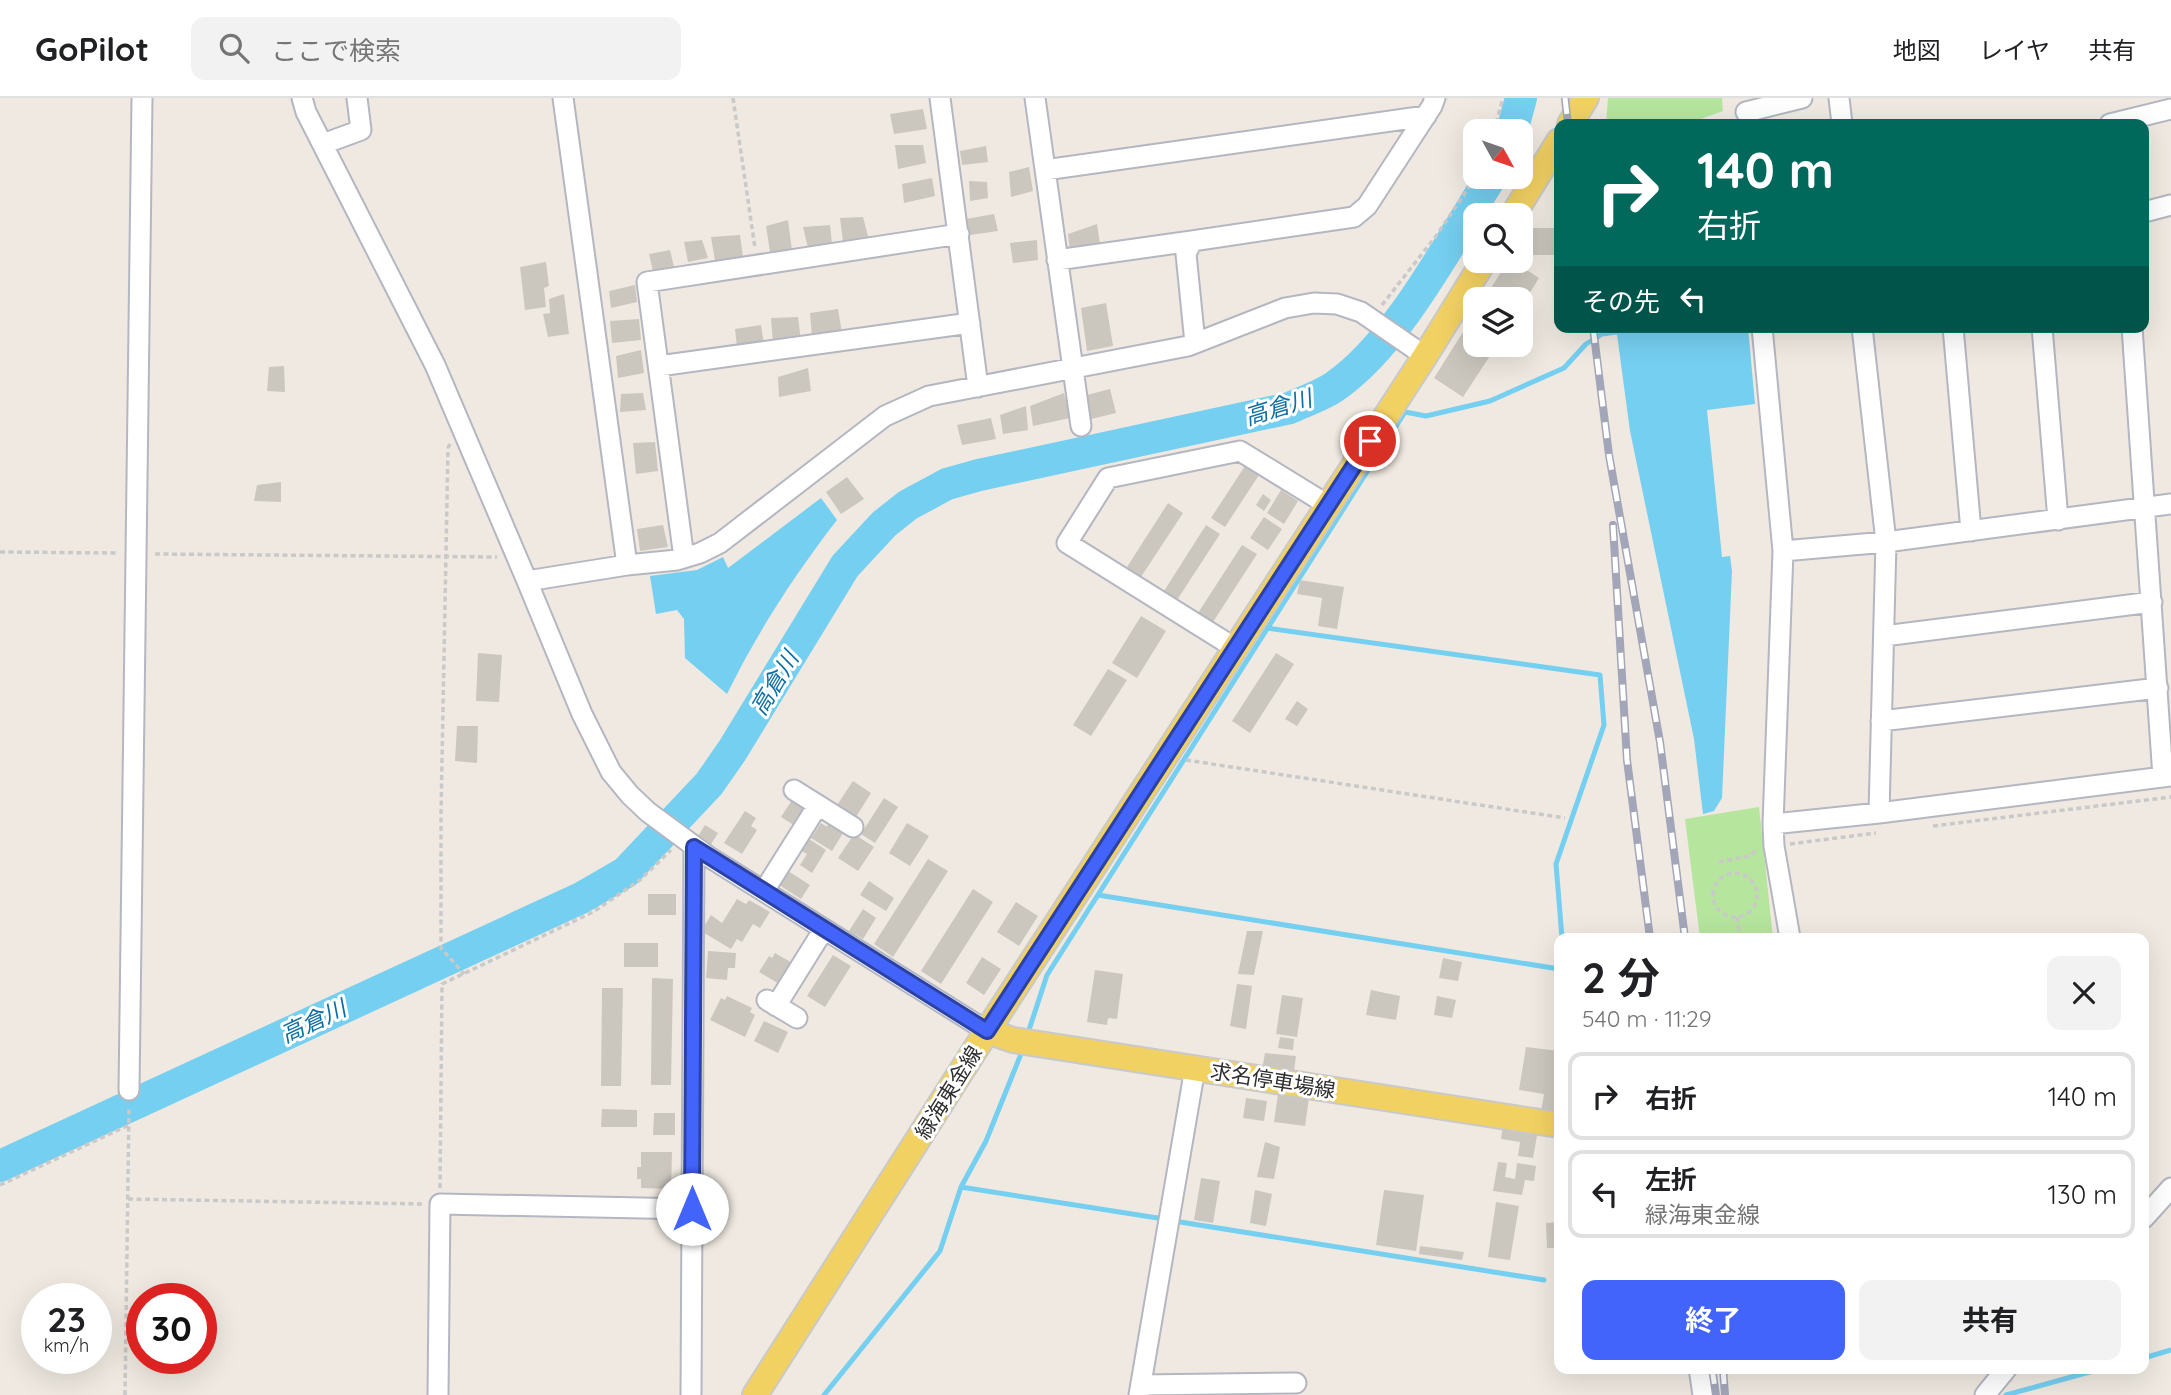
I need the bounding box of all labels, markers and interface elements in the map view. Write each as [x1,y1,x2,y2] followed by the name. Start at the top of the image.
[191,17,681,80] search box
[35,28,149,69] text: GoPilot
[215,29,253,67] icon: search
[271,34,401,67] text: ここで検索
[1893,35,1941,65] text: 地図
[1979,35,2050,65] text: レイヤ
[2088,35,2136,65] text: 共有
[1463,119,1533,189] north arrow
[1463,119,1533,357] map controls
[1697,139,1834,200] text: 140 m
[1582,147,1673,238] icon: right
[1463,203,1533,273] button: search
[1697,205,1761,245] text: 右折
[1674,280,1712,318] icon: left
[1582,285,1660,318] text: その先
[1463,287,1533,357] button: layers
[1241,382,1318,431] water label: 高倉川
[1340,411,1400,471] pin
[1351,422,1389,460] icon: arrive
[744,643,806,720] water label: 高倉川
[1582,951,1660,1004] text: 2 分
[2047,956,2121,1030] button: close
[276,992,353,1049] water label: 高倉川
[1582,1004,1712,1033] text: 540 m · 11:29
[909,1041,987,1143] street label: 緑海東金線
[1209,1057,1337,1103] street label: 求名停車場線
[1586,1077,1624,1115] icon: right
[2048,1080,2117,1113] text: 140 m
[1645,1082,1697,1115] text: 右折
[1645,1163,1697,1196] text: 左折
[655,1172,729,1246] position arrow
[1586,1175,1624,1213] icon: left
[2047,1178,2117,1211] text: 130 m
[1645,1200,1760,1229] text: 緑海東金線
[1582,1280,1845,1360] button: 終了
[1859,1280,2121,1360] button: 共有
[126,1283,217,1374] speed limit sign: 30
[47,1297,86,1341] text: 23
[44,1334,89,1357] text: km/h

